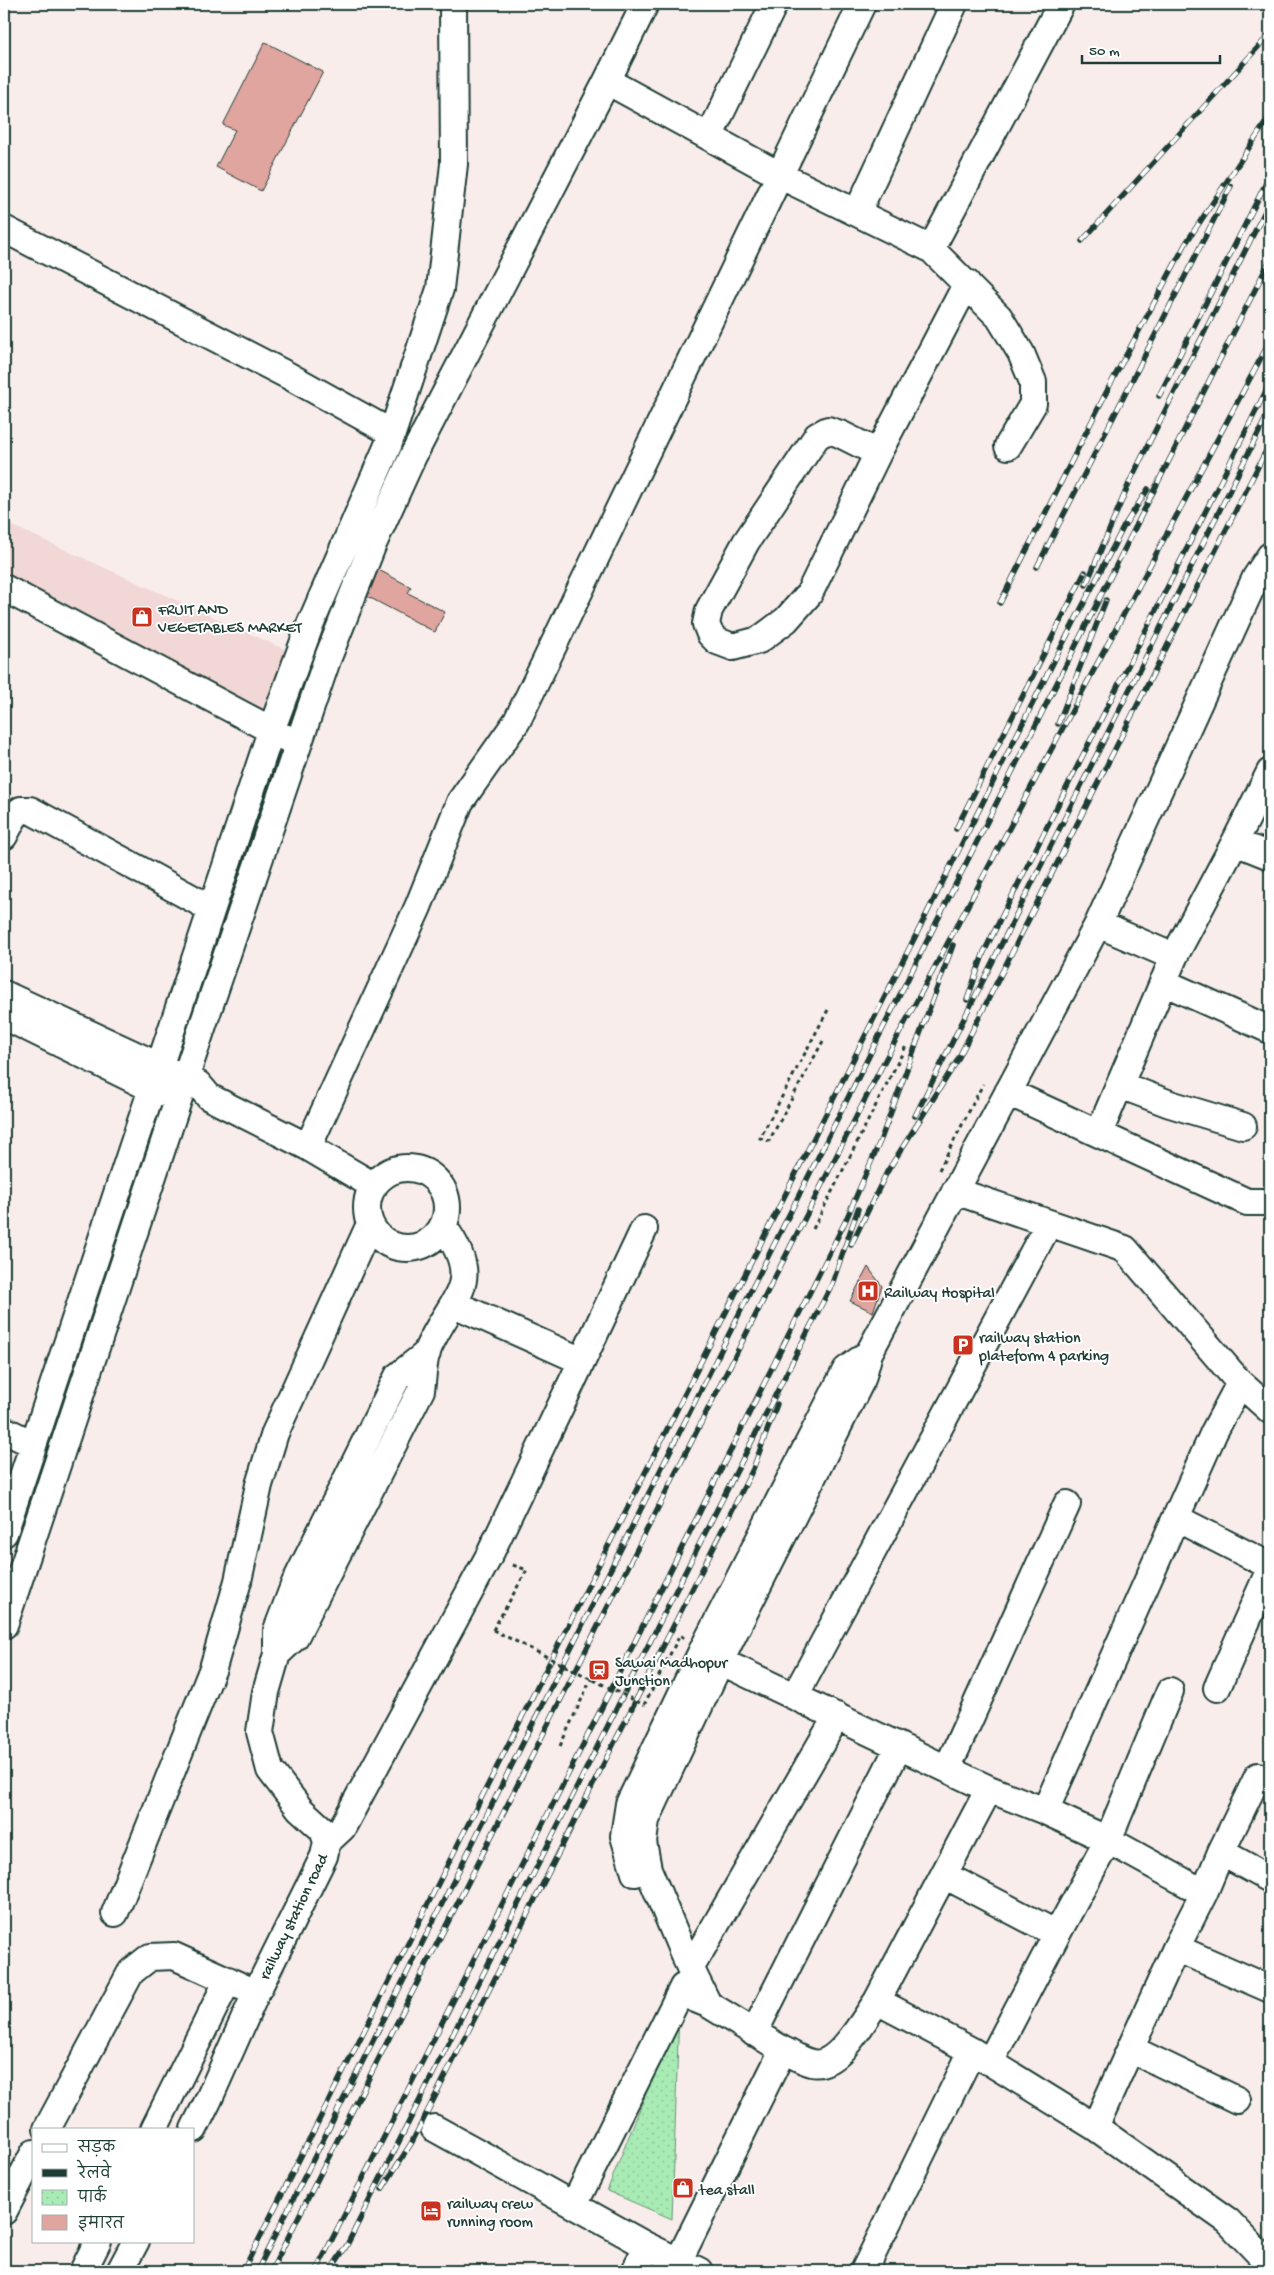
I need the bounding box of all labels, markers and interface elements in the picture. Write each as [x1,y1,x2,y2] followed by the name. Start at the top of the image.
[1082,32,1219,64] scale bar
[1089,43,1120,61] text: 50 m
[157,602,302,639] place label: FRUIT AND VEGETABLES MARKET
[130,605,154,629] shop icon: FRUIT AND VEGETABLES MARKET
[856,1279,880,1303] hospital icon: Railway Hospital
[884,1285,995,1304] place label: Railway Hospital
[978,1330,1109,1367] place label: railway station plateform 4 parking
[951,1333,975,1357] parking icon: railway station plateform 4 parking
[615,1655,728,1692] place label: Sawai Madhopur Junction
[587,1658,611,1682] station icon: Sawai Madhopur Junction
[256,1850,335,1984] street label: railway station road
[32,2128,195,2242] legend
[77,2140,116,2158] text: सड़क
[76,2159,112,2184] text: रेलवे
[671,2176,695,2200] shop icon: tea stall
[698,2182,755,2201] place label: tea stall
[77,2185,108,2208] text: पार्क
[447,2196,534,2233] place label: railway crew running room
[419,2199,443,2223] hotel icon: railway crew running room
[78,2215,125,2234] text: इमारत

